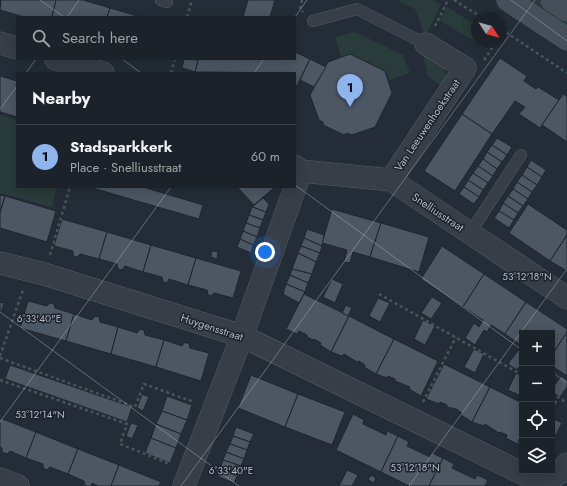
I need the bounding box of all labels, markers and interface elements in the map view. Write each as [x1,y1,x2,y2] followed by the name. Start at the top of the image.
[471,12,507,48] north arrow
[16,16,296,60] search box
[30,27,52,49] icon: search
[62,27,138,49] text: Search here
[337,74,363,107] pin: 1
[390,76,464,174] street label: Van Leeuwenhoekstraat
[32,86,90,110] text: Nearby
[70,136,172,158] text: Stadsparkkerk
[42,147,48,166] text: 1
[251,147,280,166] text: 60 m
[70,158,182,177] text: Place · Snelliusstraat
[409,189,468,236] street label: Snelliusstraat
[255,242,275,262] your location
[502,269,552,284] text: 53°12'18"N
[179,309,245,345] street label: Huygensstraat
[17,311,61,326] text: 6°33'40"E
[519,330,555,474] map controls
[519,330,555,366] button: +
[519,366,555,402] button: −
[519,402,555,438] button: locate
[15,407,65,422] text: 53°12'14"N
[519,438,555,474] button: layers
[390,460,440,475] text: 53°12'18"N
[209,463,253,478] text: 6°33'40"E

